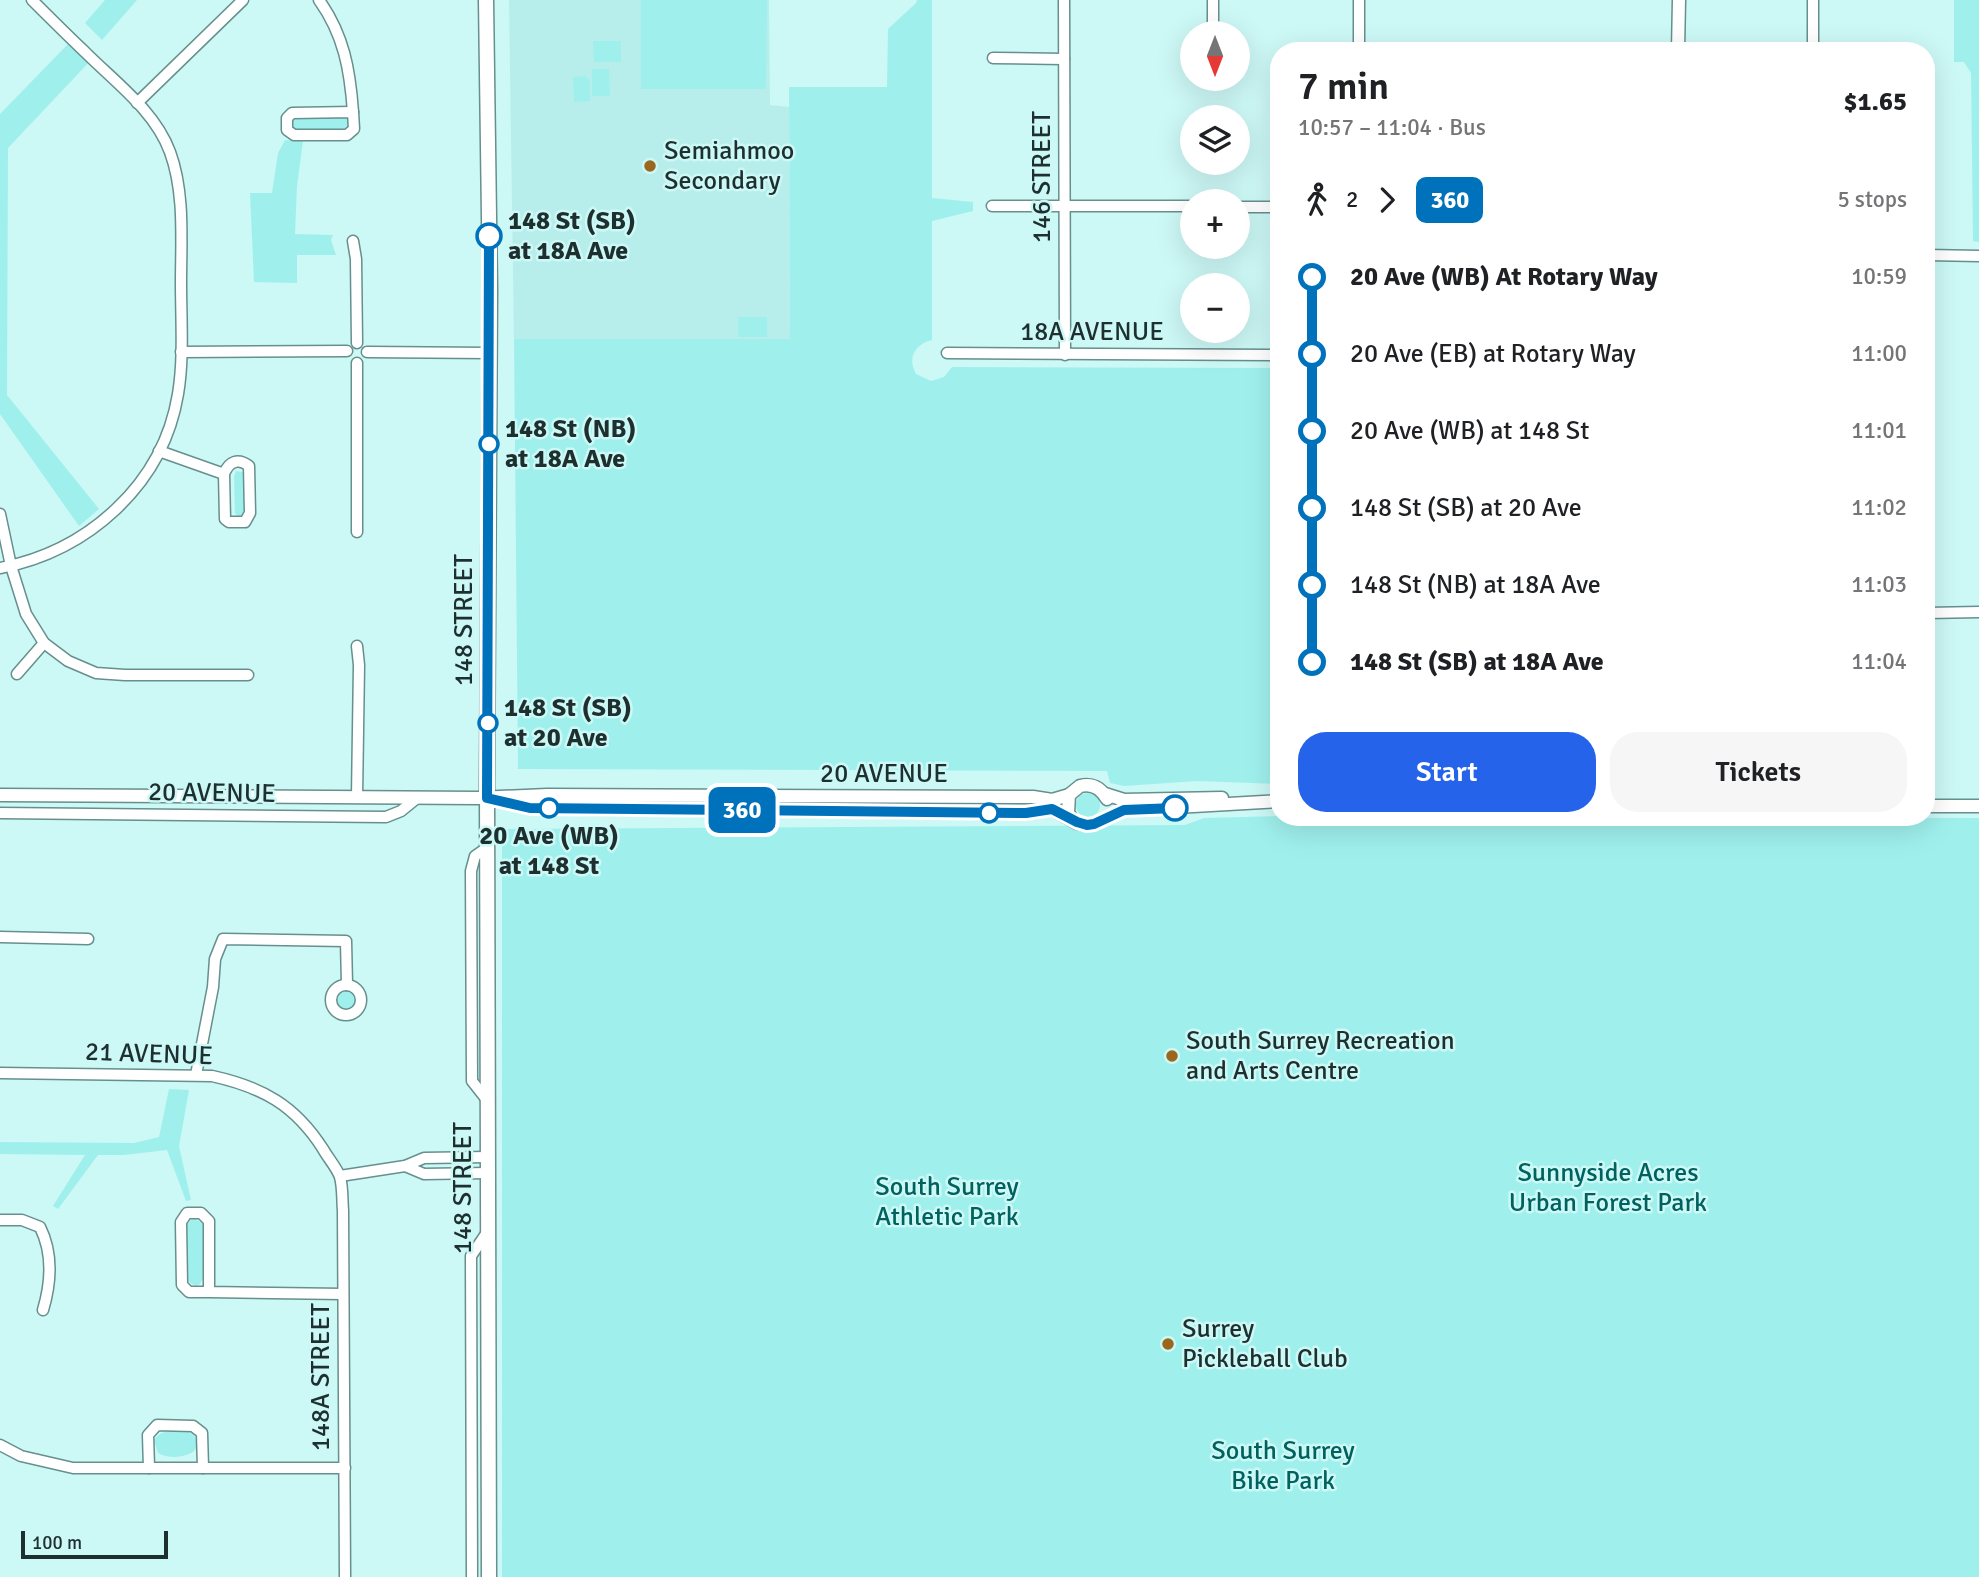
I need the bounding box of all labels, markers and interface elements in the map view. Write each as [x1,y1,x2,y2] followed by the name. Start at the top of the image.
[1180,21,1250,91] north arrow
[1180,21,1250,343] map controls
[1298,63,1389,110] text: 7 min
[1843,86,1907,118] text: $1.65
[1180,105,1250,175] button: layers
[1026,111,1058,243] street label: 146 STREET
[1298,113,1486,142] text: 10:57 – 11:04 · Bus
[664,135,794,197] place label: Semiahmoo Secondary
[642,158,658,174] marker: Semiahmoo Secondary
[1298,181,1336,219] icon: walk
[1368,181,1406,219] icon: forward
[1346,185,1358,214] text: 2
[1430,185,1469,215] text: 360
[1837,185,1907,214] text: 5 stops
[1180,189,1250,259] button: +
[508,205,636,267] place label: 148 St (SB) at 18A Ave
[476,223,502,249] marker: 148 St (SB) at 18A Ave
[1350,261,1658,293] text: 20 Ave (WB) At Rotary Way
[1851,262,1907,291] text: 10:59
[1180,273,1250,343] button: −
[1020,316,1164,348] street label: 18A AVENUE
[1350,338,1636,370] text: 20 Ave (EB) at Rotary Way
[1851,339,1907,368] text: 11:00
[505,413,636,475] place label: 148 St (NB) at 18A Ave
[1350,415,1589,447] text: 20 Ave (WB) at 148 St
[1851,416,1907,445] text: 11:01
[479,434,499,454] marker: 148 St (NB) at 18A Ave
[1350,492,1582,524] text: 148 St (SB) at 20 Ave
[1851,493,1907,522] text: 11:02
[448,554,480,686] street label: 148 STREET
[1350,569,1601,601] text: 148 St (NB) at 18A Ave
[1851,570,1907,599] text: 11:03
[1350,646,1604,678] text: 148 St (SB) at 18A Ave
[1851,647,1907,676] text: 11:04
[504,692,632,754] place label: 148 St (SB) at 20 Ave
[478,713,498,733] marker: 148 St (SB) at 20 Ave
[1298,732,1596,812] button: Start
[1610,732,1907,812] button: Tickets
[820,758,948,790] street label: 20 AVENUE
[148,776,276,810] street label: 20 AVENUE
[702,787,782,833] line badge: 360
[723,795,761,825] text: 360
[1162,795,1188,821] unlabelled marker
[539,798,559,818] marker: 20 Ave (WB) at 148 St
[979,803,999,823] unlabelled marker
[479,820,619,882] place label: 20 Ave (WB) at 148 St
[1186,1025,1455,1087] place label: South Surrey Recreation and Arts Centre
[85,1036,213,1072] street label: 21 AVENUE
[1164,1048,1180,1064] marker: South Surrey Recreation and Arts Centre
[447,1122,479,1254] street label: 148 STREET
[1509,1157,1707,1219] park label: Sunnyside Acres Urban Forest Park
[875,1171,1019,1233] park label: South Surrey Athletic Park
[305,1303,337,1451] street label: 148A STREET
[1182,1313,1348,1375] place label: Surrey Pickleball Club
[1160,1336,1176,1352] marker: Surrey Pickleball Club
[1211,1435,1355,1497] park label: South Surrey Bike Park
[21,1528,168,1560] scale bar
[32,1531,82,1555] text: 100 m

